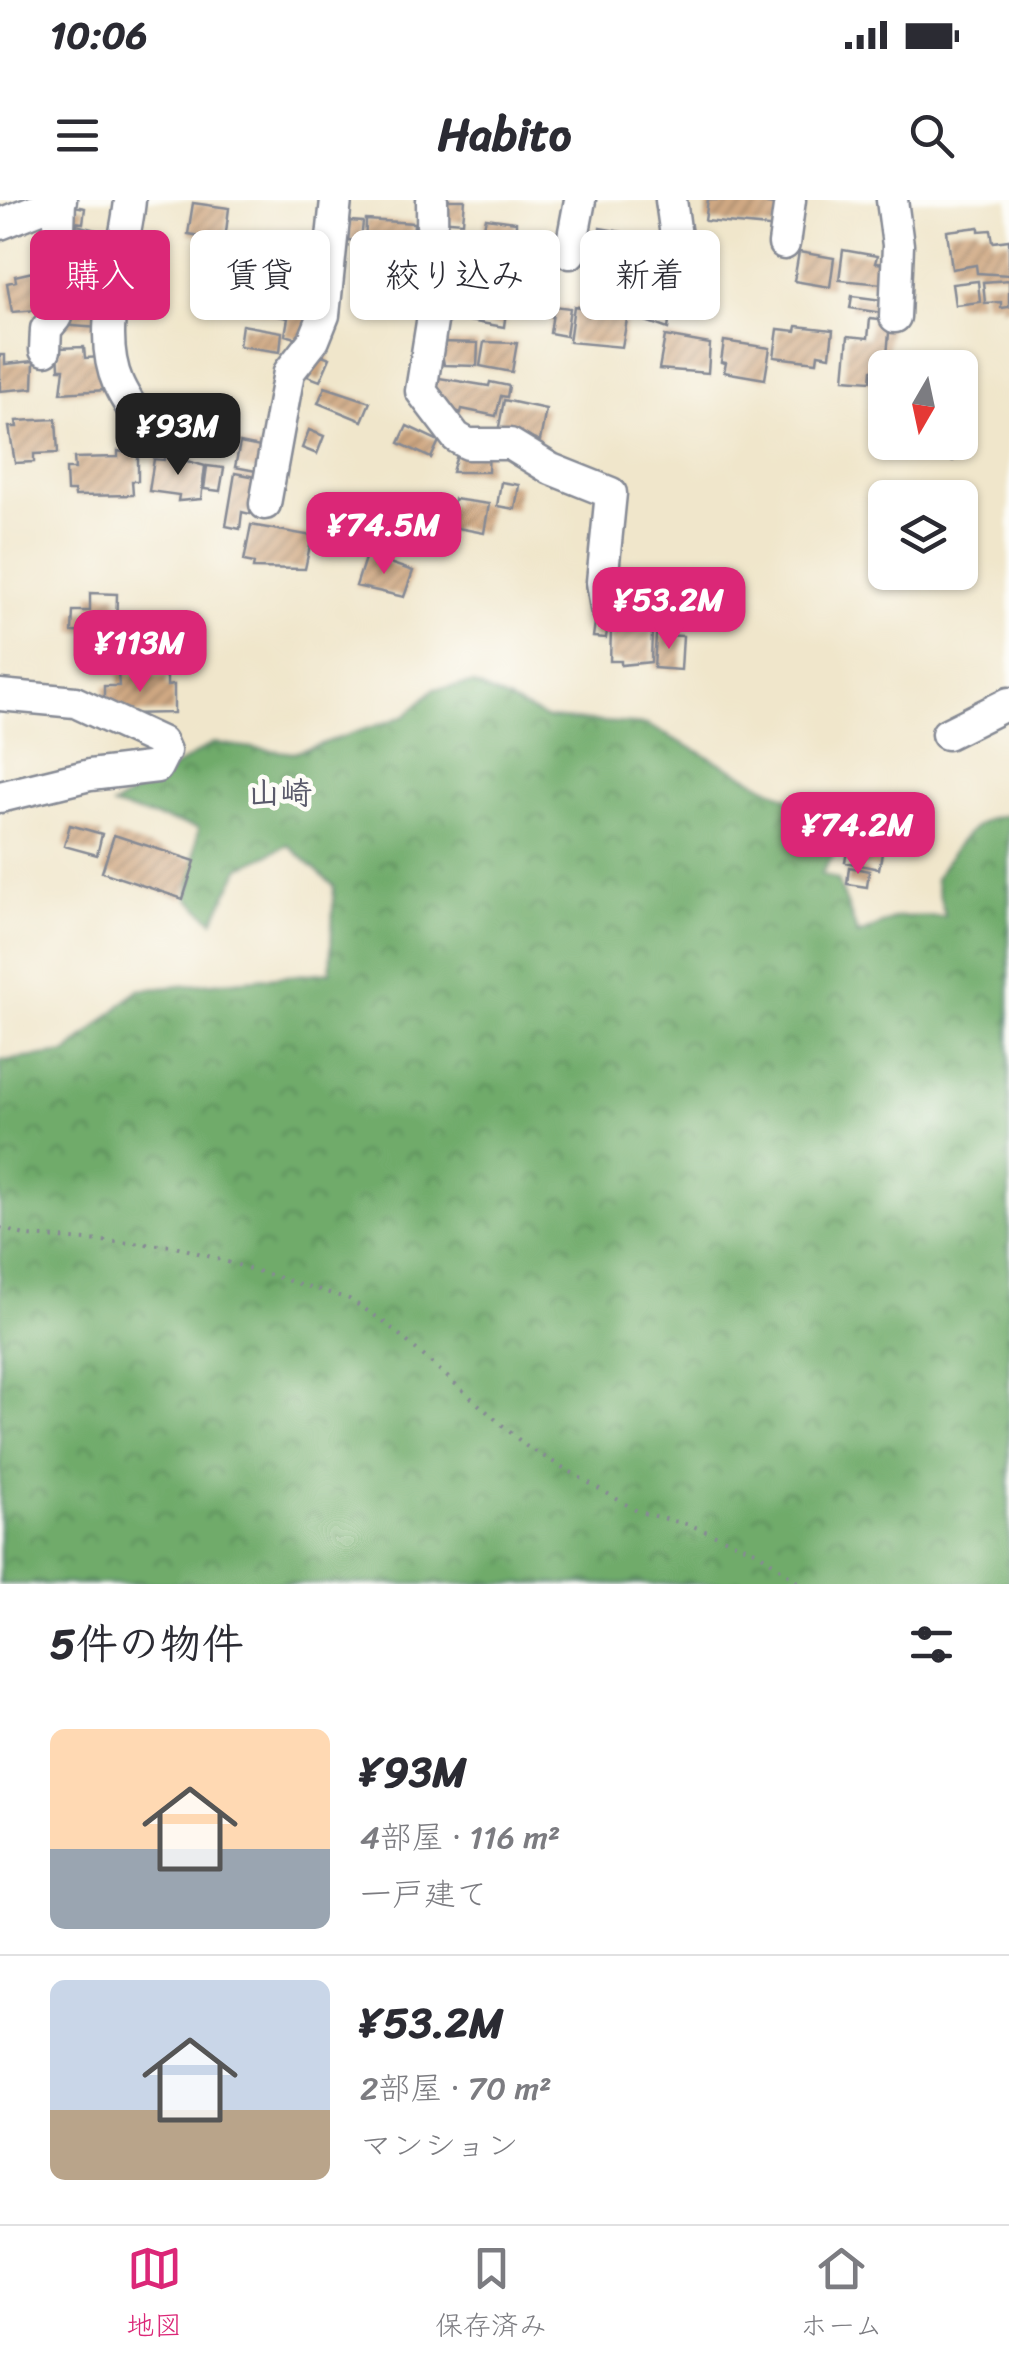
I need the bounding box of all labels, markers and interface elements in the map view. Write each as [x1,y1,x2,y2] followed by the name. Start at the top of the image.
[50,2,147,69] text: 10:06
[438,95,571,175] text: Habito
[50,108,105,163] icon: menu
[904,108,959,163] icon: search
[30,230,170,320] chip: 購入
[190,230,330,320] chip: 賃貸
[350,230,560,320] chip: 絞り込み
[580,230,720,320] chip: 新着
[868,350,978,460] north arrow
[868,350,978,590] map controls
[119,393,237,478] pin: ¥93M
[137,397,219,454] text: ¥93M
[868,480,978,590] button: layers
[303,492,465,577] pin: ¥74.5M
[328,496,440,553] text: ¥74.5M
[588,567,750,652] pin: ¥53.2M
[614,571,724,628] text: ¥53.2M
[70,610,210,695] pin: ¥113M
[96,614,184,671] text: ¥113M
[248,765,312,822] district label: 山崎
[777,792,939,877] pin: ¥74.2M
[803,796,913,853] text: ¥74.2M
[50,1607,244,1681] text: 5件の物件
[904,1617,959,1672] icon: filters
[360,1735,466,1809] text: ¥93M
[130,1769,250,1889] icon: home
[360,1809,560,1866] text: 4部屋 · 116 m²
[360,1866,488,1923] text: 一戸建て
[360,1986,503,2060] text: ¥53.2M
[130,2020,250,2140] icon: home
[360,2060,552,2117] text: 2部屋 · 70 m²
[360,2117,519,2174] text: マンション
[126,2241,182,2350] tab: 地図
[435,2241,547,2350] tab: 保存済み
[800,2241,883,2350] tab: ホーム

